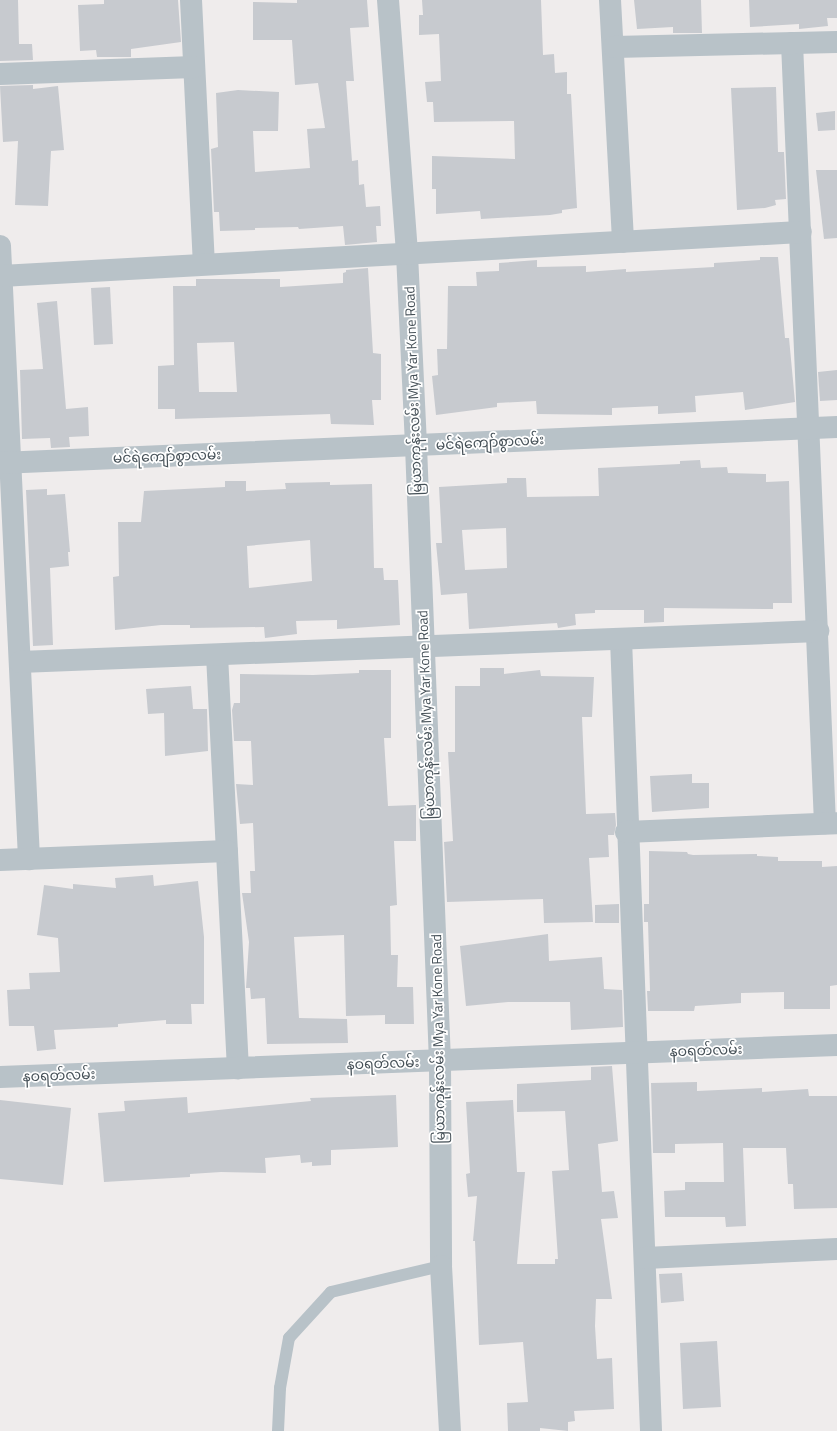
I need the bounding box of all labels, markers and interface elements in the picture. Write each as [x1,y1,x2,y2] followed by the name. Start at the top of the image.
[401,286,425,496] street label: မြယာကုန်းလမ်း Mya Yar Kone Road
[435,431,545,453] street label: မင်ရဲကျော်စွာလမ်း
[113,446,221,466] street label: မင်ရဲကျော်စွာလမ်း
[414,610,438,820] street label: မြယာကုန်းလမ်း Mya Yar Kone Road
[428,934,448,1144] street label: မြယာကုန်းလမ်း Mya Yar Kone Road
[669,1040,743,1060] street label: နဝရတ်လမ်း
[346,1053,420,1073] street label: နဝရတ်လမ်း
[22,1065,96,1085] street label: နဝရတ်လမ်း

